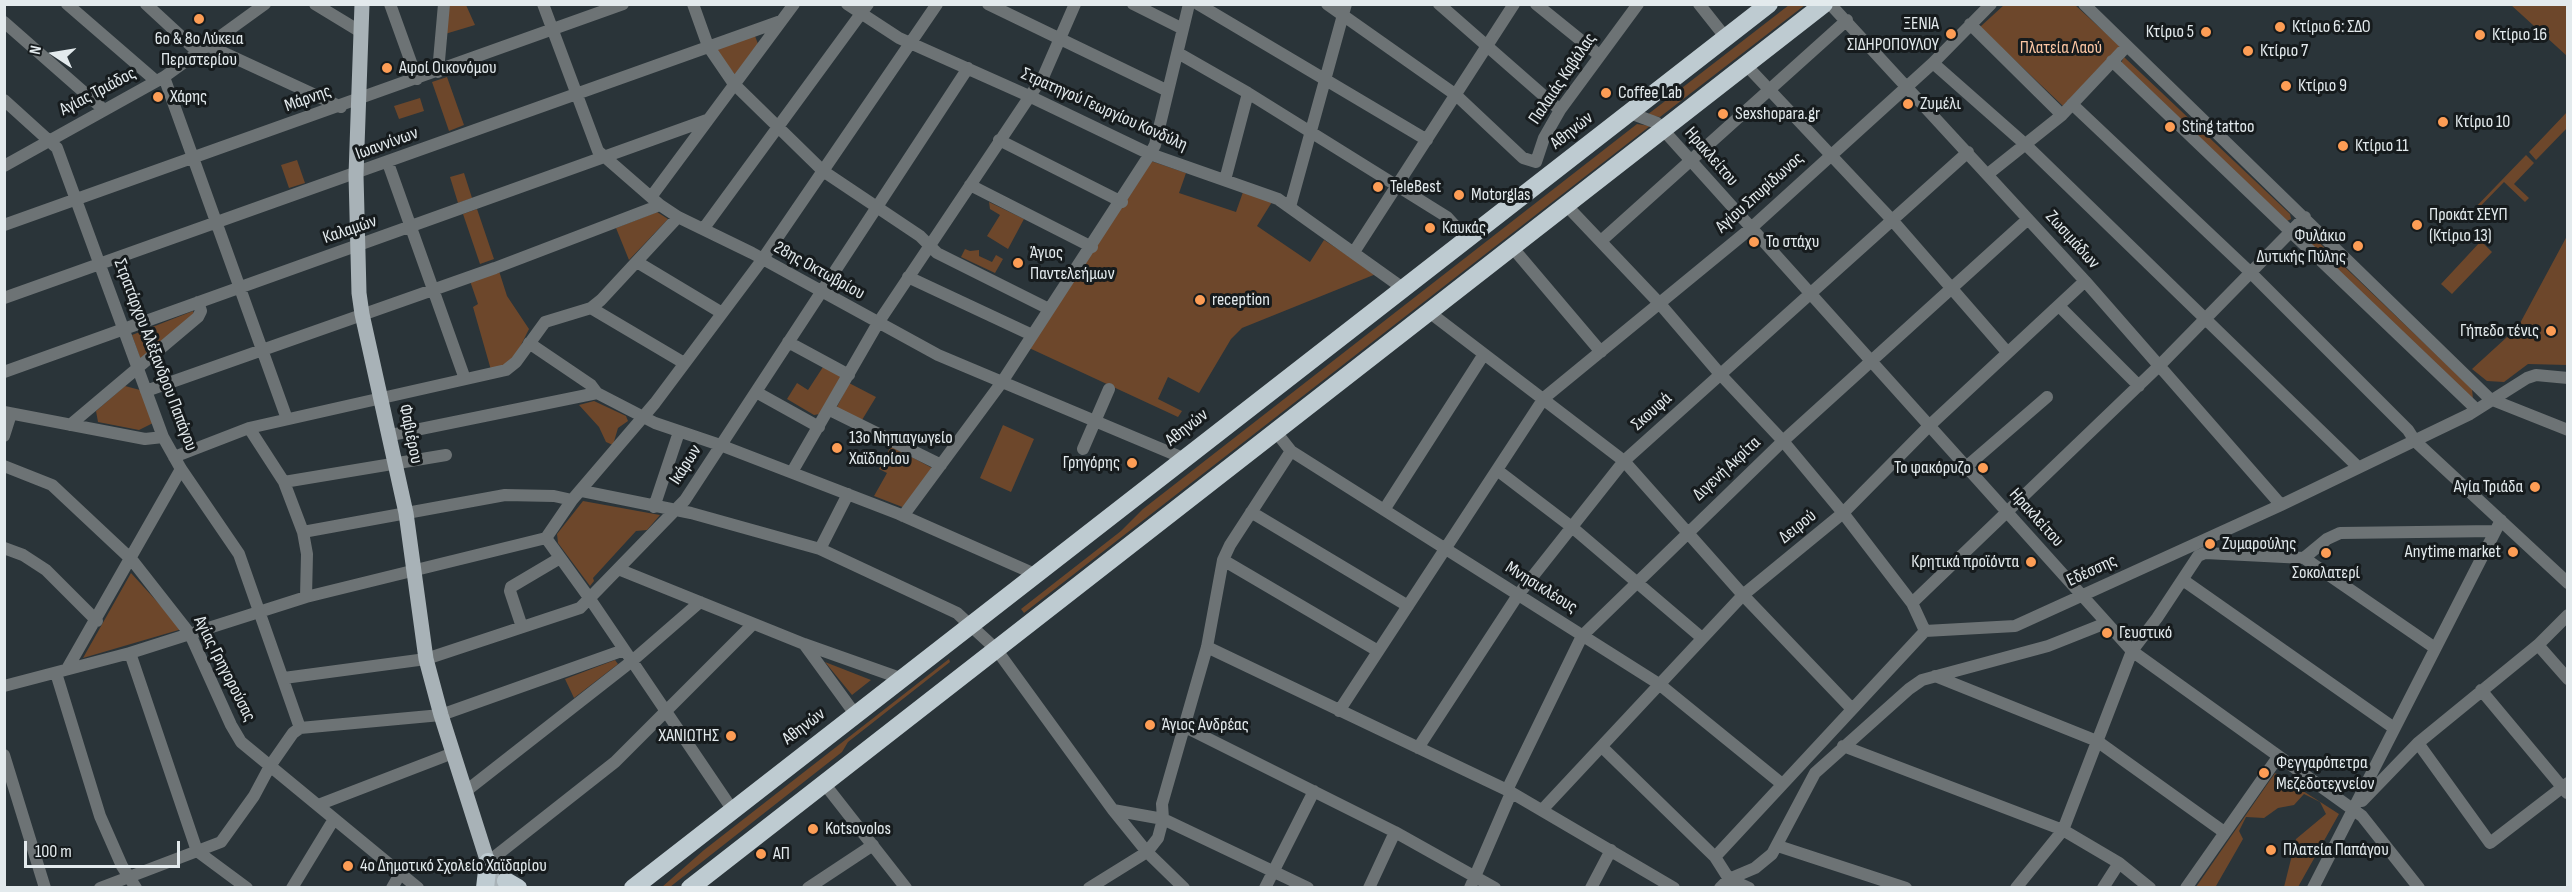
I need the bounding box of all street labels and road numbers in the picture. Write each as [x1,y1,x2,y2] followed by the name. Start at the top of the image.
[1524,29,1602,129] street label: Παλαιάς Καβάλας
[56,63,140,121] street label: Αγίας Τριάδος
[1018,64,1190,156] street label: Στρατηγού Γεωργίου Κονδύλη
[282,81,334,117] street label: Μάρνης
[1546,108,1598,154] street label: Αθηνών
[353,123,421,165] street label: Ιωαννίνων
[1679,123,1743,191] street label: Ηρακλείτου
[1712,148,1808,238] street label: Αγίου Σπυρίδωνος
[2040,206,2104,274] street label: Ζωσιμάδων
[320,211,380,249] street label: Καλαμών
[770,237,868,305] street label: 28ης Οκτωβρίου
[108,256,202,454] street label: Στρατάρχου Αλέξανδρου Παπάγου
[1627,388,1677,436] street label: Σκουφά
[393,402,427,466] street label: Φαβιέρου
[1161,405,1213,451] street label: Αθηνών
[1689,432,1765,506] street label: Διγενή Ακρίτα
[665,441,707,489] street label: Ικάρων
[2004,484,2068,552] street label: Ηρακλείτου
[1775,505,1821,549] street label: Δειρού
[2064,550,2120,592] street label: Εδέσσης
[1501,557,1581,619] street label: Μνησικλέους
[188,613,260,725] street label: Αγίας Γρηγορούσας
[778,704,830,750] street label: Αθηνών

